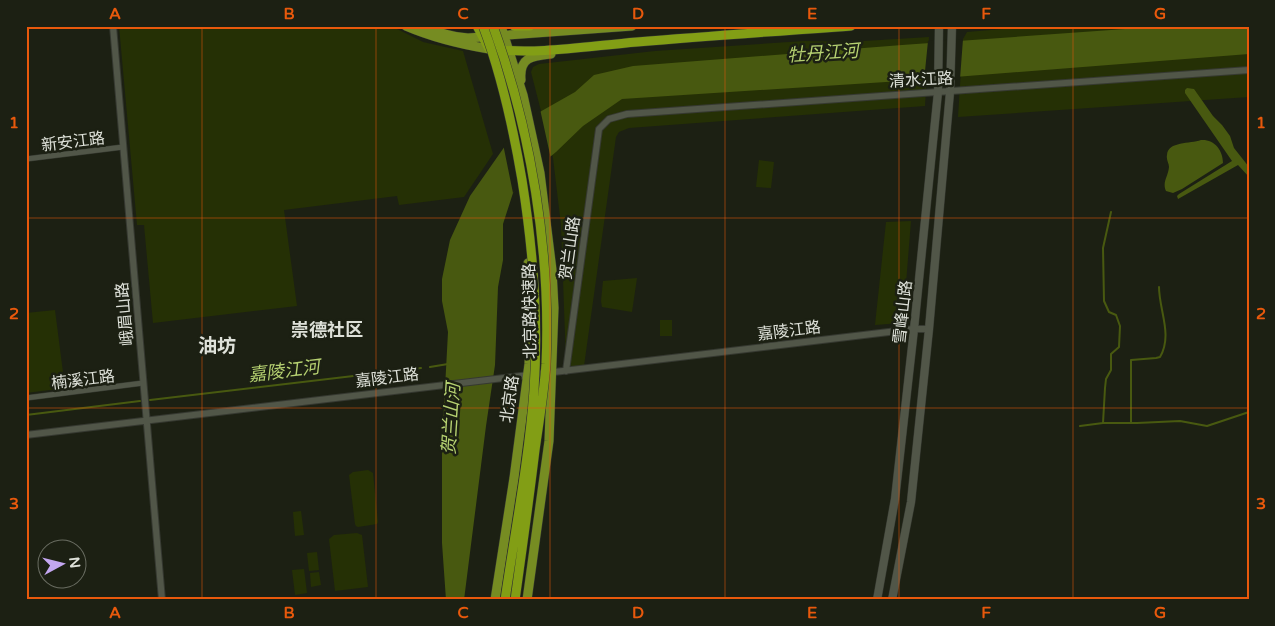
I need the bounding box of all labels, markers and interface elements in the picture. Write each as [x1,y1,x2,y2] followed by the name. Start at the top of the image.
[109,4,121,24] text: A
[283,4,295,24] text: B
[457,4,469,24] text: C
[632,4,644,24] text: D
[807,4,817,24] text: E
[981,4,991,24] text: F
[1154,4,1166,24] text: G
[786,39,863,66] water label: 牡丹江河
[889,68,954,92] street label: 清水江路
[9,113,19,133] text: 1
[1256,113,1266,133] text: 1
[40,128,106,156] street label: 新安江路
[556,215,584,281] street label: 贺兰山路
[519,263,541,359] street label: 北京路快速路
[890,279,916,345] street label: 雪峰山路
[112,281,138,347] street label: 峨眉山路
[9,304,19,324] text: 2
[1256,304,1266,324] text: 2
[756,317,822,345] street label: 嘉陵江路
[291,319,363,341] district label: 崇德社区
[198,335,236,357] district label: 油坊
[247,355,324,386] water label: 嘉陵江河
[354,364,420,392] street label: 嘉陵江路
[50,366,116,394] street label: 楠溪江路
[497,374,523,424] street label: 北京路
[438,379,465,456] water label: 贺兰山河
[9,494,19,514] text: 3
[1256,494,1266,514] text: 3
[38,538,88,588] north arrow
[65,556,84,569] text: N
[109,603,121,623] text: A
[283,603,295,623] text: B
[457,603,469,623] text: C
[632,603,644,623] text: D
[807,603,817,623] text: E
[981,603,991,623] text: F
[1154,603,1166,623] text: G

